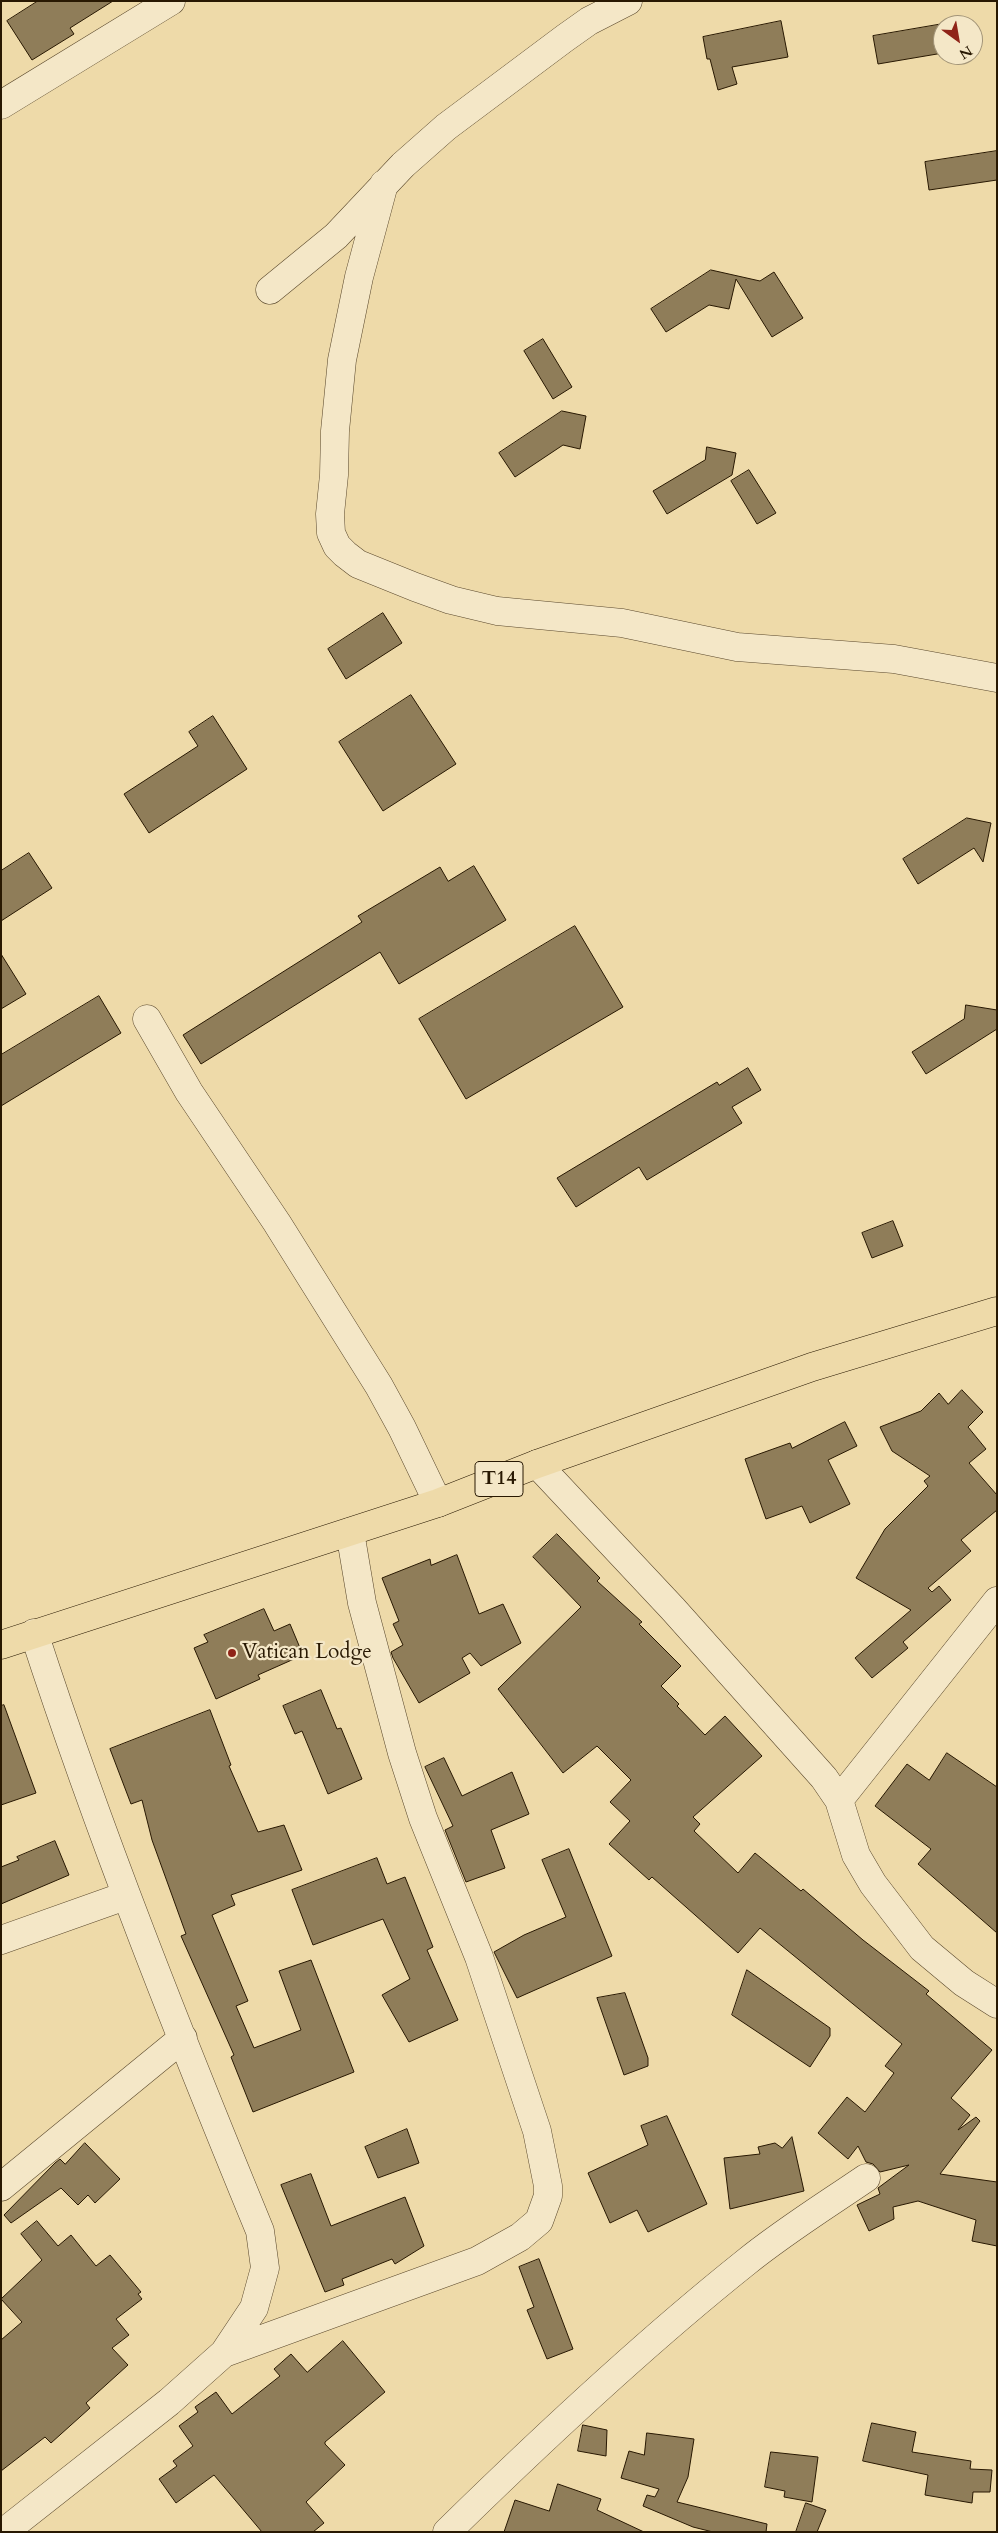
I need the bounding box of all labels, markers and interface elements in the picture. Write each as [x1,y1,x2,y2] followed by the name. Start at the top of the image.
[933,15,983,65] north arrow
[955,41,976,64] text: N
[475,1462,523,1496] road number: T14
[242,1640,372,1666] place label: Vatican Lodge
[226,1647,238,1659] marker: Vatican Lodge

